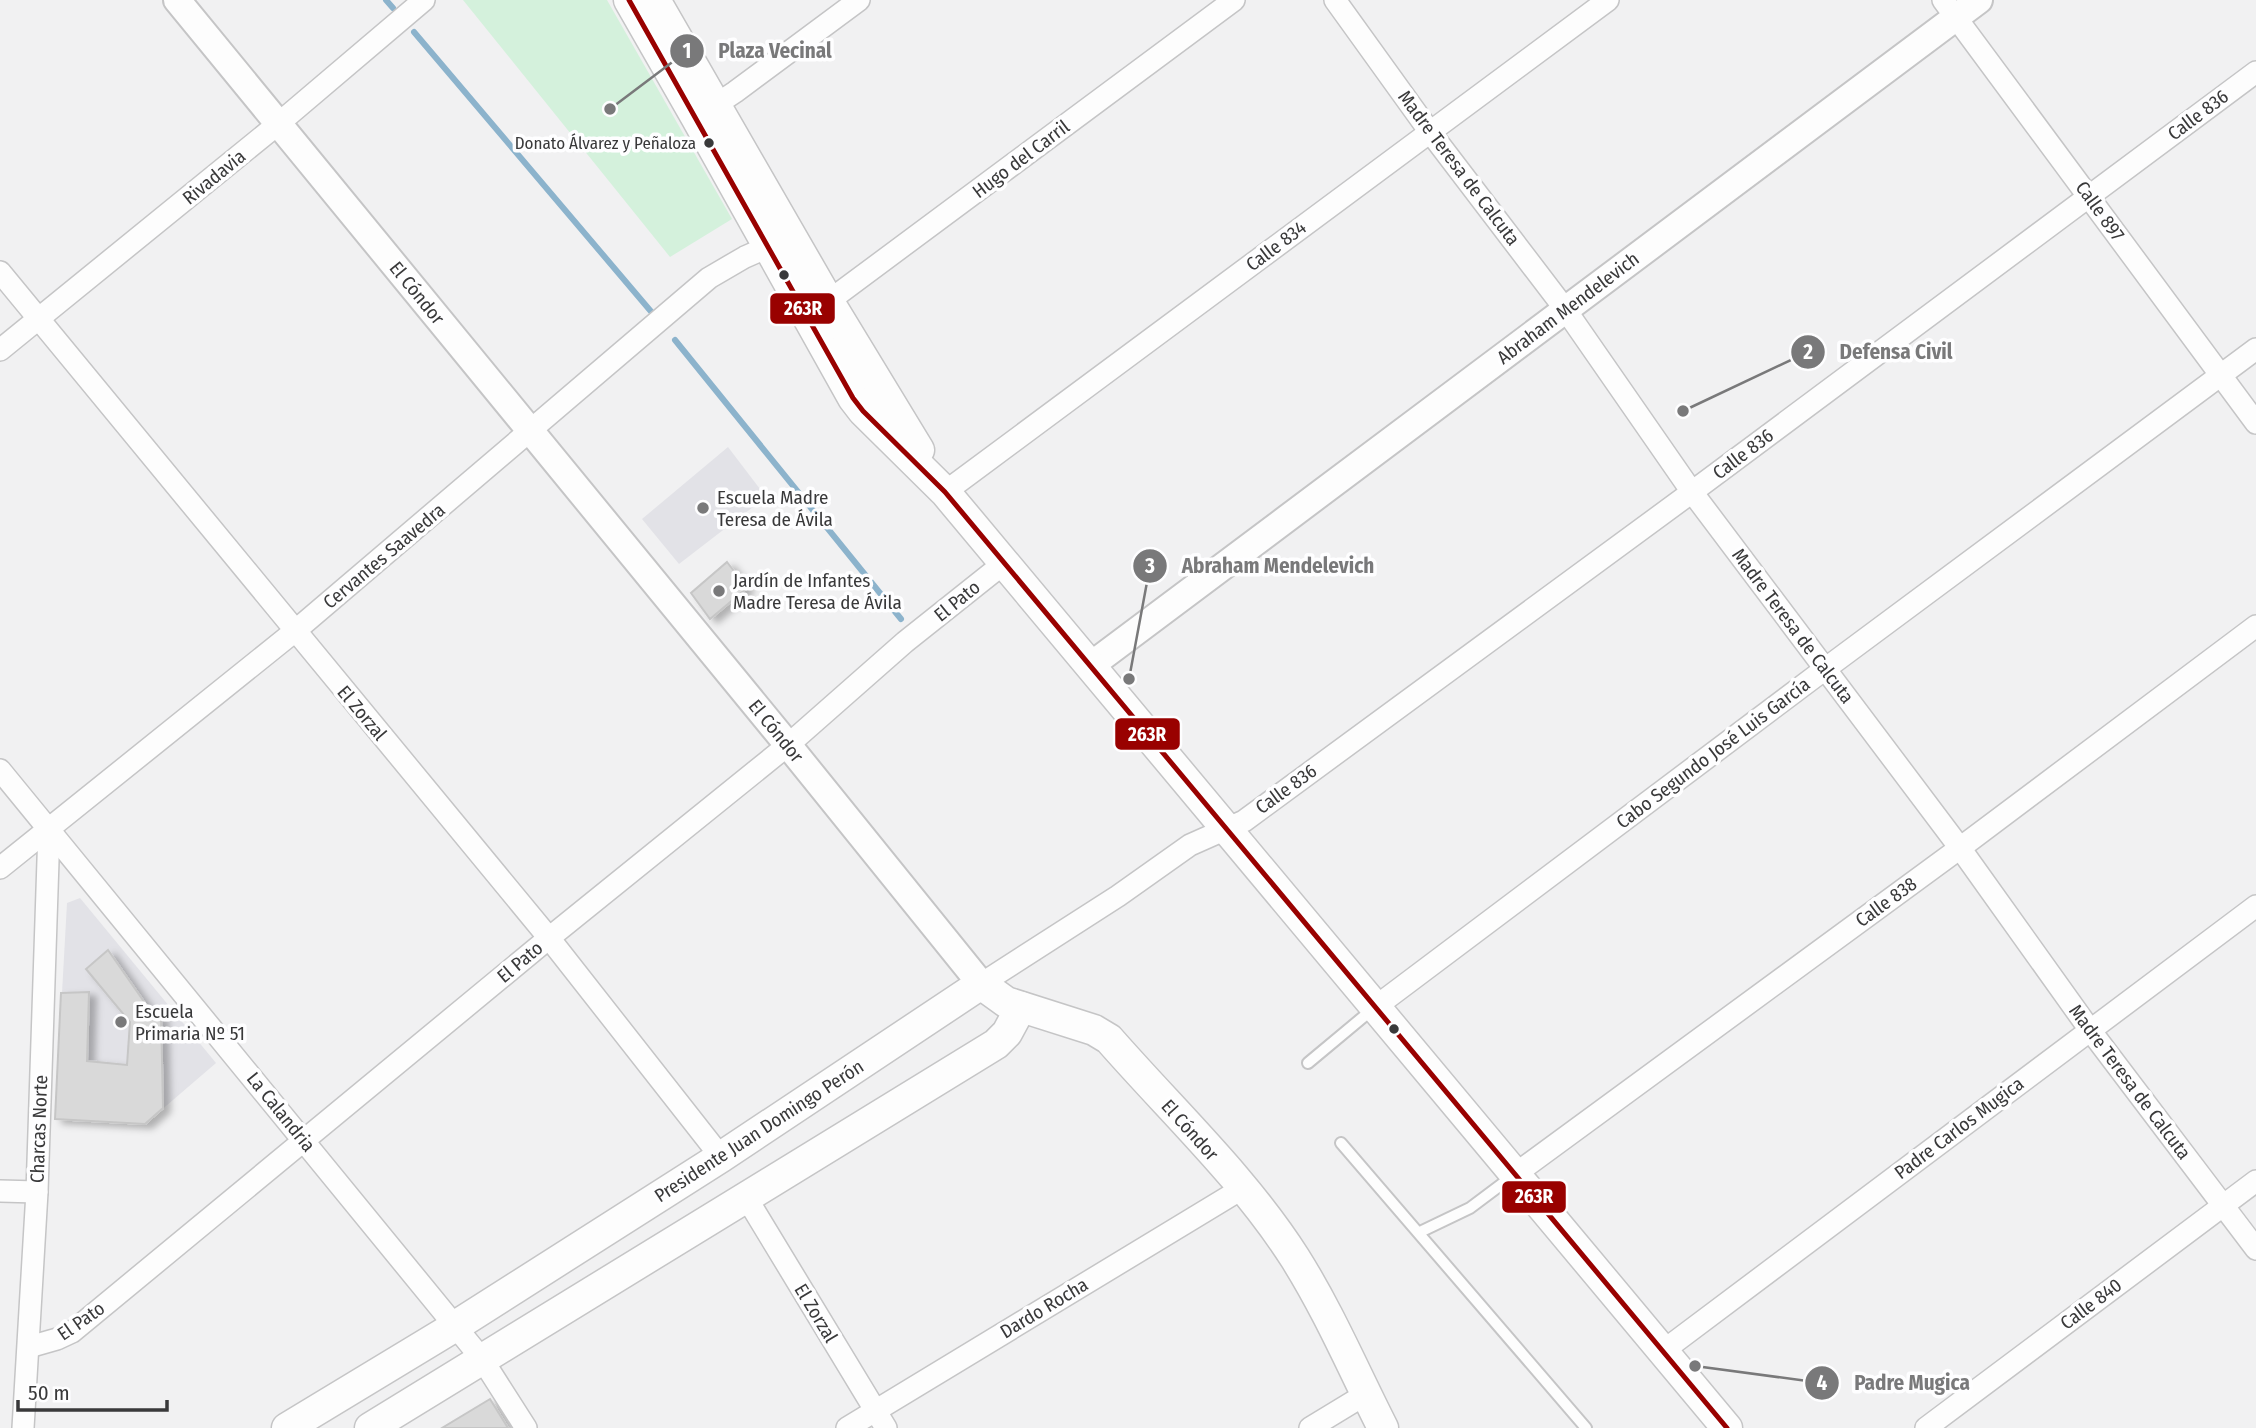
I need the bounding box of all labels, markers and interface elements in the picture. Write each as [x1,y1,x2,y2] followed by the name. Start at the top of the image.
[669,30,845,72] callout: Plaza Vecinal
[683,38,691,64] text: 1
[718,38,832,64] text: Plaza Vecinal
[2163,85,2233,145] street label: Calle 836
[1393,86,1525,250] street label: Madre Teresa de Calcuta
[968,115,1074,203] street label: Hugo del Carril
[515,133,696,154] place label: Donato Álvarez y Peñaloza
[702,136,716,150] marker: Donato Álvarez y Peñaloza
[178,145,250,209] street label: Rivadavia
[2071,177,2130,246] street label: Calle 897
[1241,216,1311,276] street label: Calle 834
[1492,247,1644,369] street label: Abraham Mendelevich
[385,257,450,329] street label: El Cóndor
[777,268,791,282] unlabelled marker
[769,292,836,325] line badge: 263R
[783,297,822,320] text: 263R
[1791,331,1967,373] callout: Defensa Civil
[1802,339,1813,365] text: 2
[1840,339,1953,365] text: Defensa Civil
[1708,424,1778,484] street label: Calle 836
[717,486,833,531] place label: Escuela Madre Teresa de Ávila
[319,498,449,614] street label: Cervantes Saavedra
[695,500,711,516] marker: Escuela Madre Teresa de Ávila
[1727,544,1859,708] street label: Madre Teresa de Calcuta
[1132,545,1388,587] callout: Abraham Mendelevich
[1144,553,1155,579] text: 3
[1181,553,1374,579] text: Abraham Mendelevich
[733,569,902,614] place label: Jardín de Infantes Madre Teresa de Ávila
[929,576,985,626] street label: El Pato
[711,583,727,599] marker: Jardín de Infantes Madre Teresa de Ávila
[1612,673,1814,833] street label: Cabo Segundo José Luis García
[332,681,392,745] street label: El Zorzal
[744,695,809,767] street label: El Cóndor
[1114,717,1181,751] line badge: 263R
[1127,723,1166,746] text: 263R
[1251,759,1321,819] street label: Calle 836
[1851,872,1921,932] street label: Calle 838
[493,936,547,988] street label: El Pato
[135,1000,245,1045] place label: Escuela Primaria Nº 51
[2064,1000,2196,1164] street label: Madre Teresa de Calcuta
[113,1014,129,1030] marker: Escuela Primaria Nº 51
[1387,1022,1401,1036] unlabelled marker
[650,1055,868,1207] street label: Presidente Juan Domingo Perón
[242,1068,320,1156] street label: La Calandria
[1890,1072,2028,1184] street label: Padre Carlos Mugica
[26,1075,52,1183] street label: Charcas Norte
[1157,1095,1224,1166] street label: El Cóndor
[1501,1180,1567,1214] line badge: 263R
[1514,1185,1553,1208] text: 263R
[996,1273,1092,1343] street label: Dardo Rocha
[2056,1273,2126,1335] street label: Calle 840
[789,1279,843,1347] street label: El Zorzal
[53,1297,109,1345] street label: El Pato
[1805,1362,1983,1404] callout: Padre Mugica
[18,1368,166,1412] scale bar
[1817,1370,1828,1396] text: 4
[1854,1370,1970,1396] text: Padre Mugica
[28,1380,70,1406] text: 50 m

